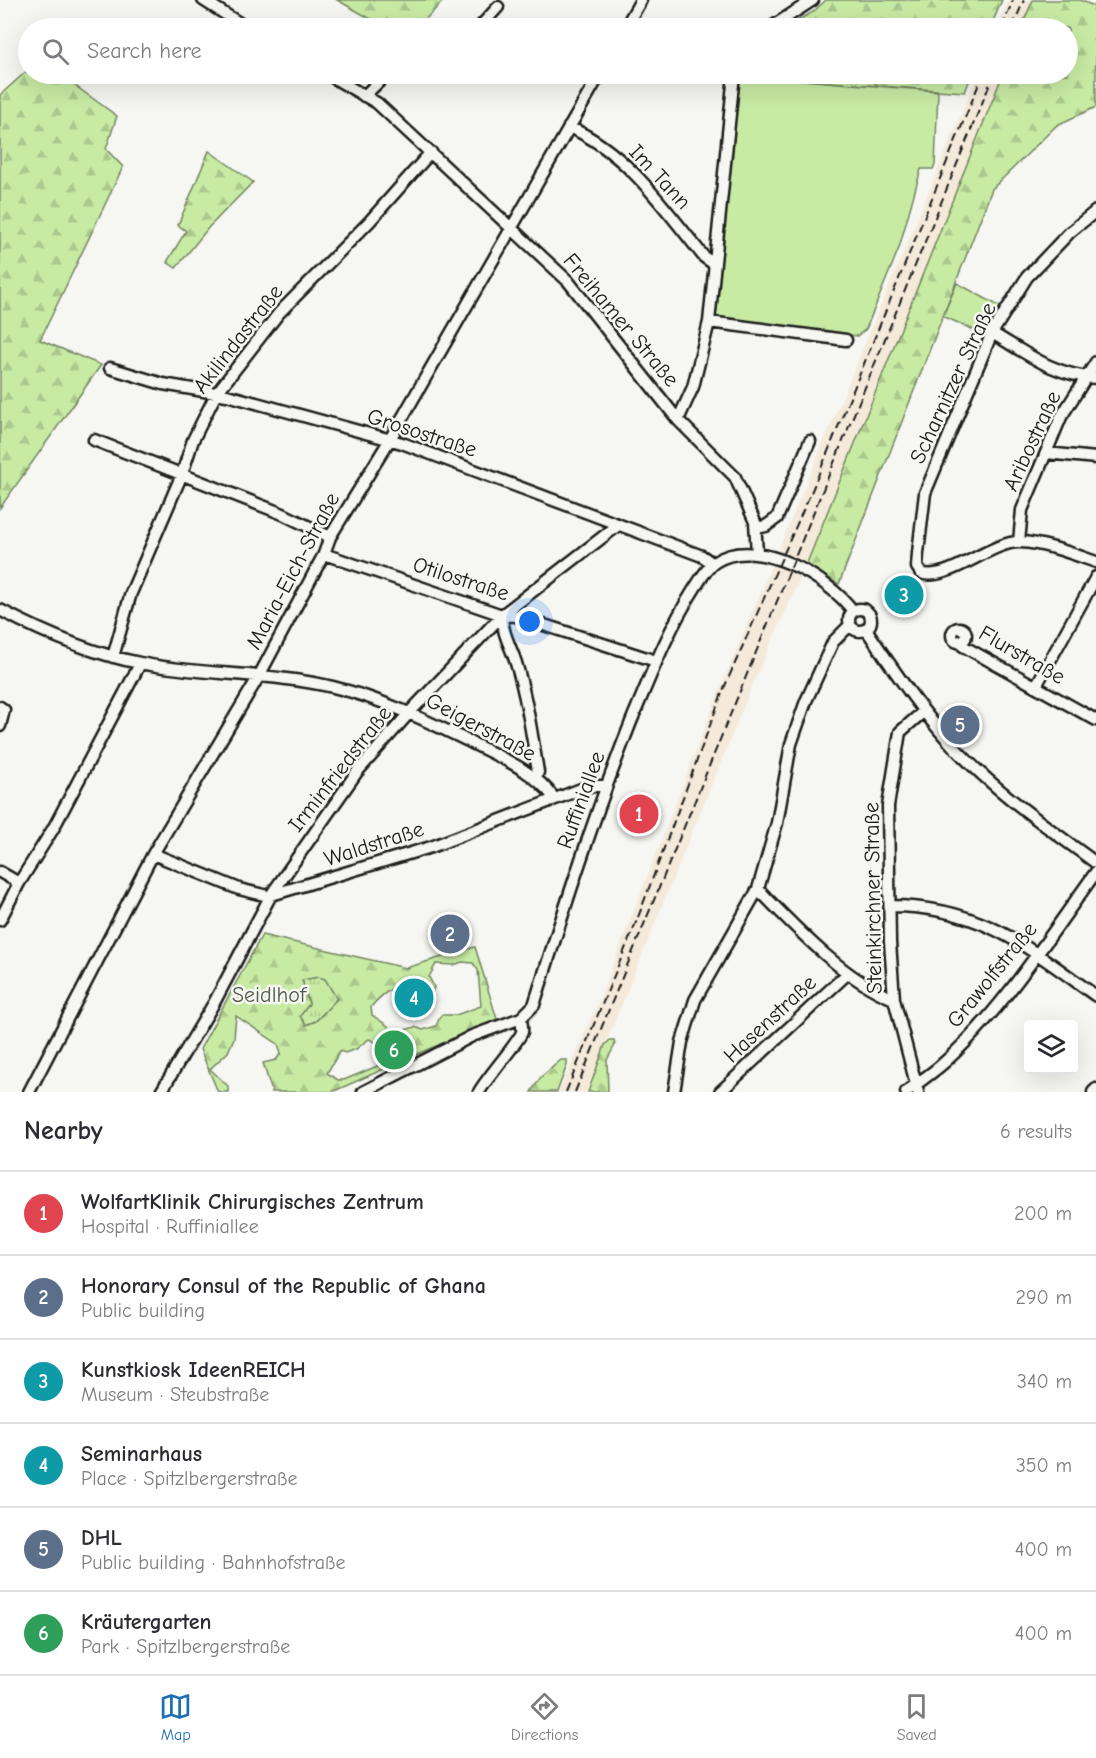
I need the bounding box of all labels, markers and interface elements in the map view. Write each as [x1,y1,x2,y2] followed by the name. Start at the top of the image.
[18,18,1078,84] search box
[39,35,72,68] icon: search
[87,38,202,64] text: Search here
[623,139,697,215] street label: Im Tann
[558,248,684,392] street label: Freihamer Straße
[187,279,289,399] street label: Akilindastraße
[904,298,1002,468] street label: Scharnitzer Straße
[998,387,1066,495] street label: Aribostraße
[364,403,480,463] street label: Grosostraße
[241,488,345,654] street label: Maria-Eich-Straße
[410,551,512,607] street label: Otilostraße
[884,572,924,618] pin: 3
[515,607,544,636] your location
[974,620,1070,690] street label: Flurstraße
[422,687,540,767] street label: Geigerstraße
[283,701,397,837] street label: Irminfriedstraße
[940,702,980,748] pin: 5
[551,748,611,852] street label: Ruffiniallee
[620,792,658,836] pin: 1
[858,802,888,994] street label: Steinkirchner Straße
[321,816,427,872] street label: Waldstraße
[430,912,470,956] pin: 2
[941,917,1043,1033] street label: Grawolfstraße
[718,970,822,1068] street label: Hasenstraße
[394,976,434,1020] pin: 4
[232,982,308,1008] park label: Seidlhof
[1024,1020,1078,1074] map controls
[1024,1020,1078,1074] button: layers
[374,1028,414,1072] pin: 6
[24,1116,103,1146] text: Nearby
[1000,1120,1072,1143] text: 6 results
[81,1189,424,1215] text: WolfartKlinik Chirurgisches Zentrum
[40,1202,47,1225] text: 1
[1014,1202,1072,1225] text: 200 m
[81,1215,259,1238] text: Hospital · Ruffiniallee
[81,1273,486,1299] text: Honorary Consul of the Republic of Ghana
[39,1286,48,1309] text: 2
[1016,1286,1072,1309] text: 290 m
[81,1299,205,1322] text: Public building
[81,1357,306,1383] text: Kunstkiosk IdeenREICH
[39,1370,48,1393] text: 3
[1017,1370,1072,1393] text: 340 m
[81,1383,269,1406] text: Museum · Steubstraße
[81,1441,202,1467] text: Seminarhaus
[39,1454,48,1477] text: 4
[1016,1454,1072,1477] text: 350 m
[81,1467,298,1490] text: Place · Spitzlbergerstraße
[81,1525,122,1551] text: DHL
[38,1538,49,1561] text: 5
[1015,1538,1072,1561] text: 400 m
[81,1551,346,1574] text: Public building · Bahnhofstraße
[81,1609,211,1635] text: Kräutergarten
[38,1622,49,1645] text: 6
[1015,1622,1072,1645] text: 400 m
[81,1635,290,1658] text: Park · Spitzlbergerstraße
[159,1690,192,1744] tab: Map
[511,1690,578,1744] tab: Directions
[897,1690,937,1744] tab: Saved

